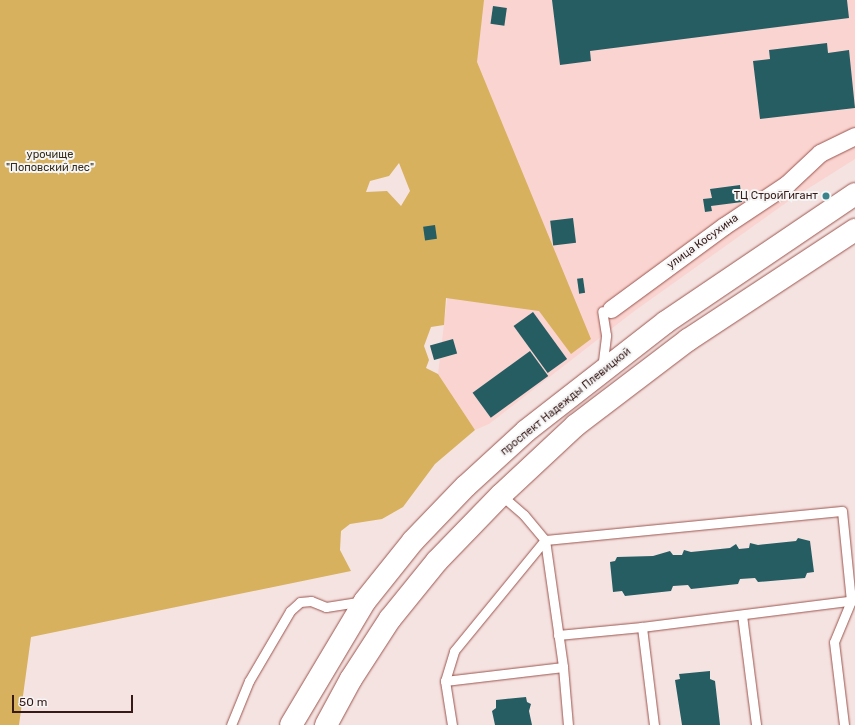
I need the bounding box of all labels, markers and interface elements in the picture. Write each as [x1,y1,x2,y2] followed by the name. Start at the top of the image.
[6,149,94,175] park label: урочище "Поповский лес"
[734,189,818,203] place label: ТЦ СтройГигант
[821,191,831,201] marker: ТЦ СтройГигант
[665,212,741,272] street label: улица Косухина
[498,345,634,459] street label: проспект Надежды Плевицкой
[14,687,135,713] scale bar
[19,695,47,709] text: 50 m

